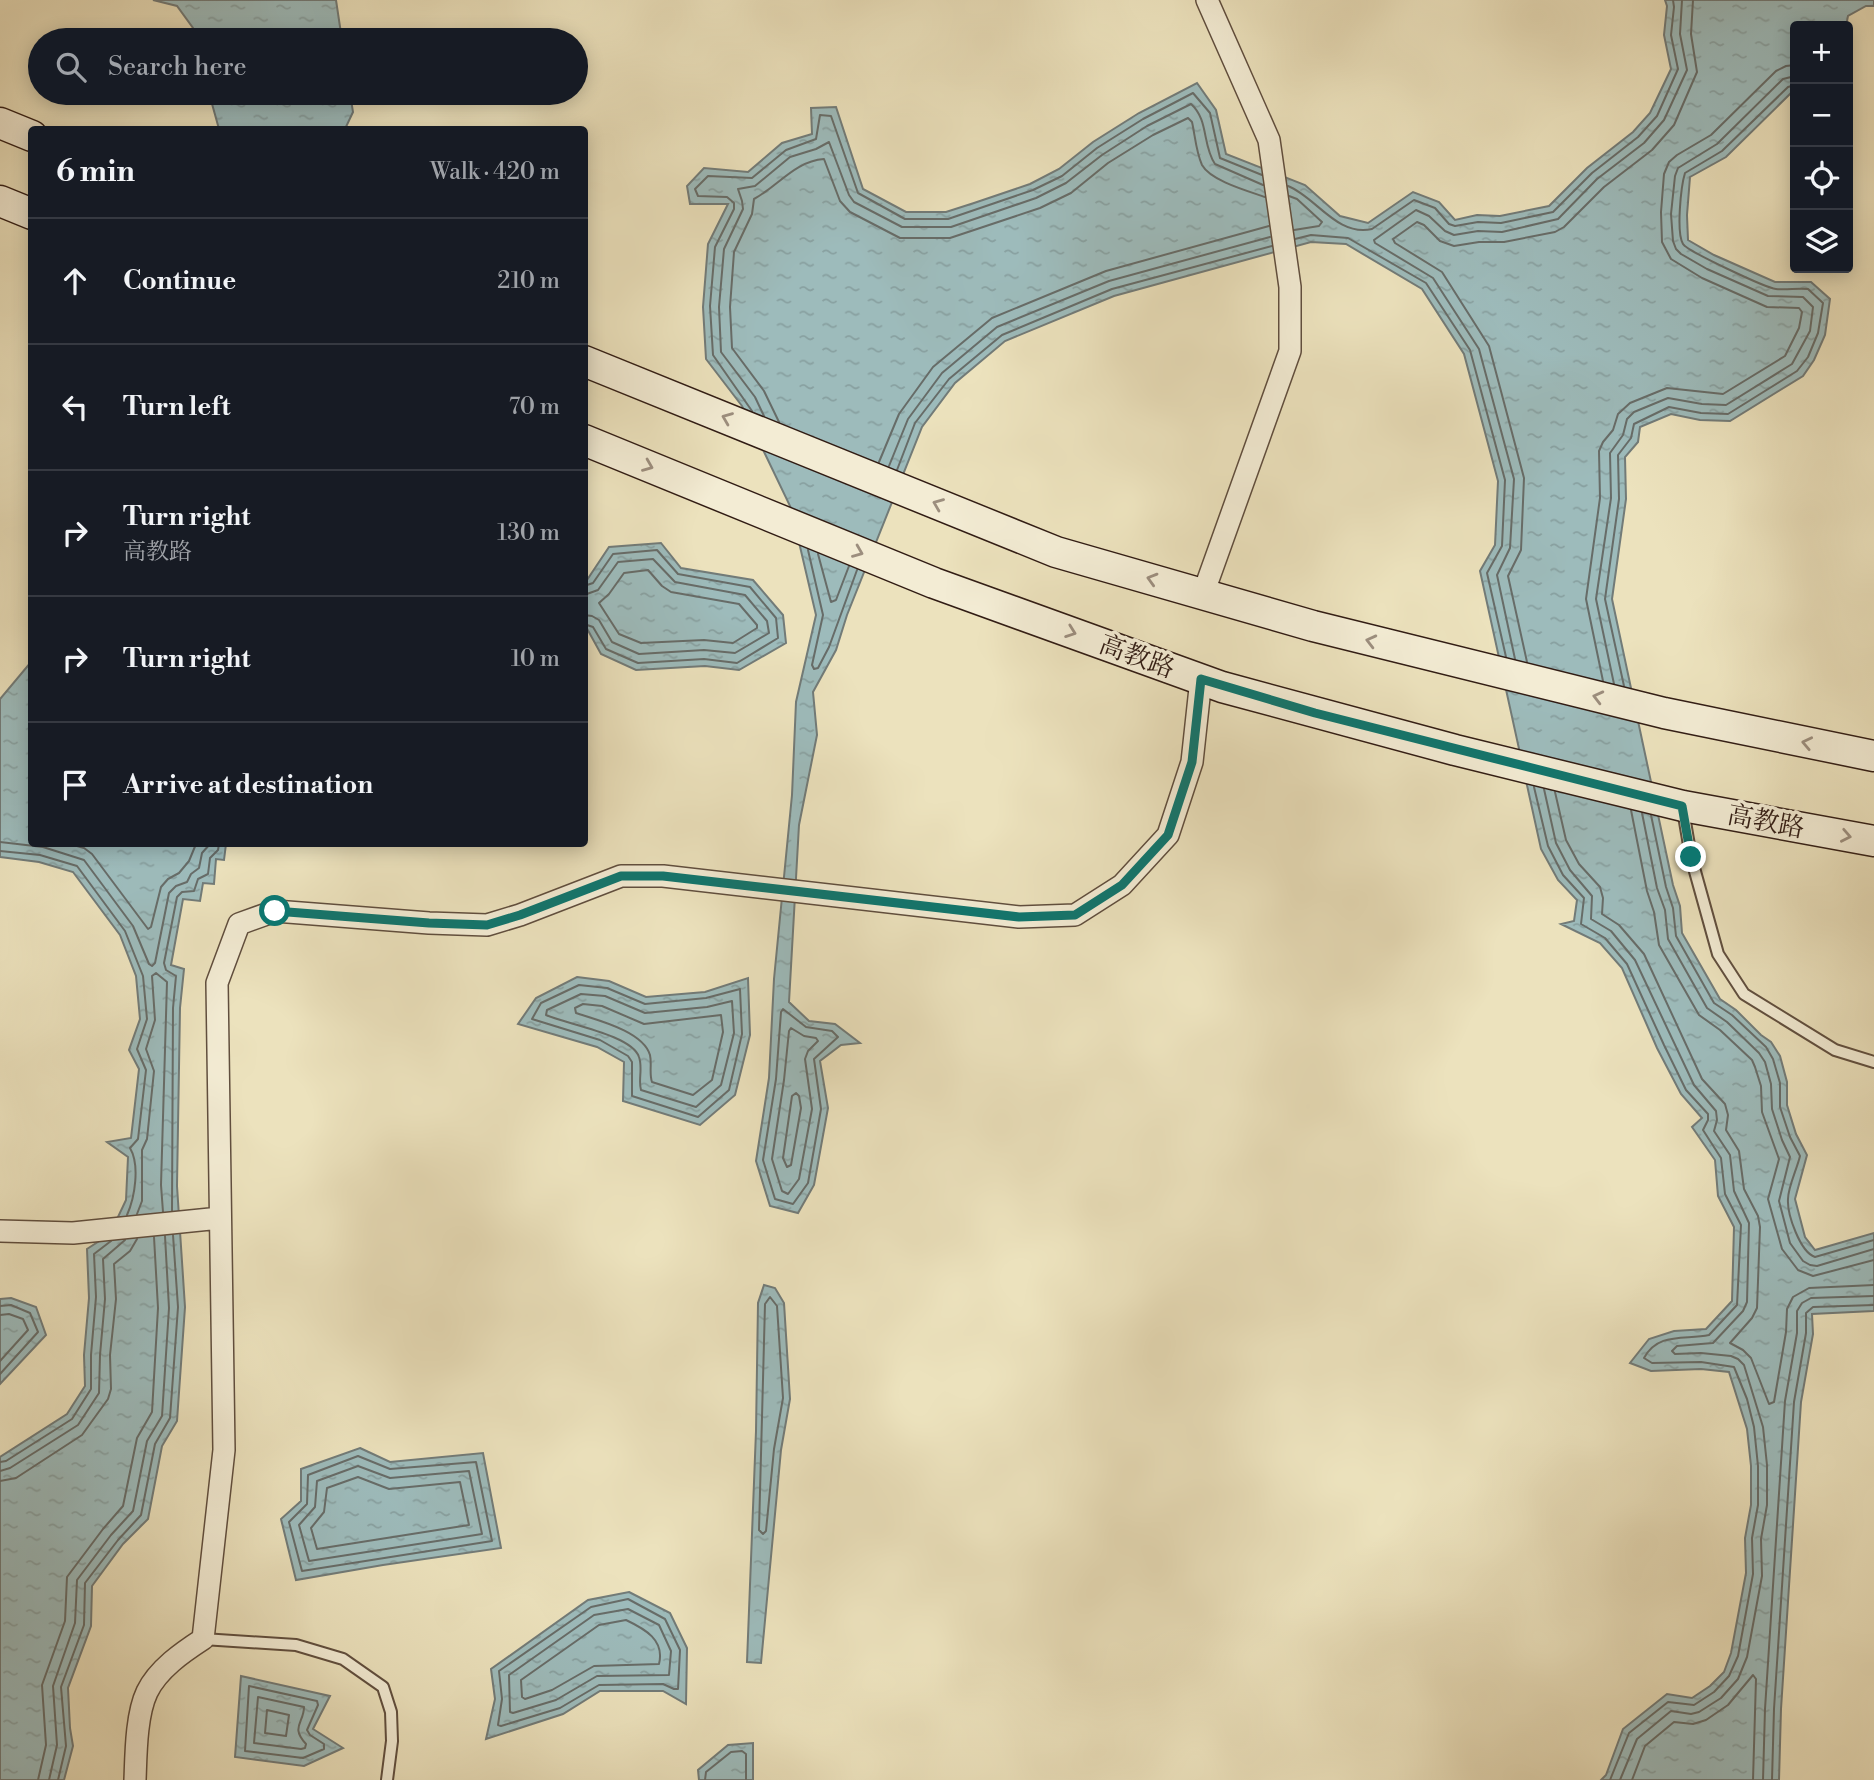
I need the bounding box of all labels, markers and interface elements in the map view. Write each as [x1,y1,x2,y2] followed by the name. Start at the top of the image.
[1790,21,1853,273] map controls
[1790,21,1853,84] button: +
[28,28,588,105] search box
[52,48,90,86] icon: search
[108,51,247,83] text: Search here
[1790,84,1853,147] button: −
[1790,147,1853,210] button: locate
[56,153,135,191] text: 6 min
[430,158,560,186] text: Walk · 420 m
[1790,210,1853,273] button: layers
[56,262,94,300] icon: ahead
[123,265,236,297] text: Continue
[497,267,560,295] text: 210 m
[56,388,94,426] icon: left
[123,391,231,423] text: Turn left
[509,393,560,421] text: 70 m
[721,413,733,427] one-way arrow
[640,458,653,472] one-way arrow
[932,498,944,512] one-way arrow
[123,501,251,533] text: Turn right
[56,514,94,552] icon: right
[497,519,560,547] text: 130 m
[123,538,192,566] text: 高教路
[851,544,864,558] one-way arrow
[1146,573,1158,588] one-way arrow
[1064,624,1076,638] one-way arrow
[1095,629,1179,685] street label: 高教路
[1365,635,1377,649] one-way arrow
[56,640,94,678] icon: right
[123,643,251,675] text: Turn right
[511,645,560,673] text: 10 m
[1592,691,1604,705] one-way arrow
[1801,736,1813,751] one-way arrow
[56,766,94,804] icon: arrive
[123,769,373,801] text: Arrive at destination
[1724,799,1807,845] street label: 高教路
[1840,828,1852,843] one-way arrow
[1675,841,1706,872] route end
[259,895,290,926] route start

